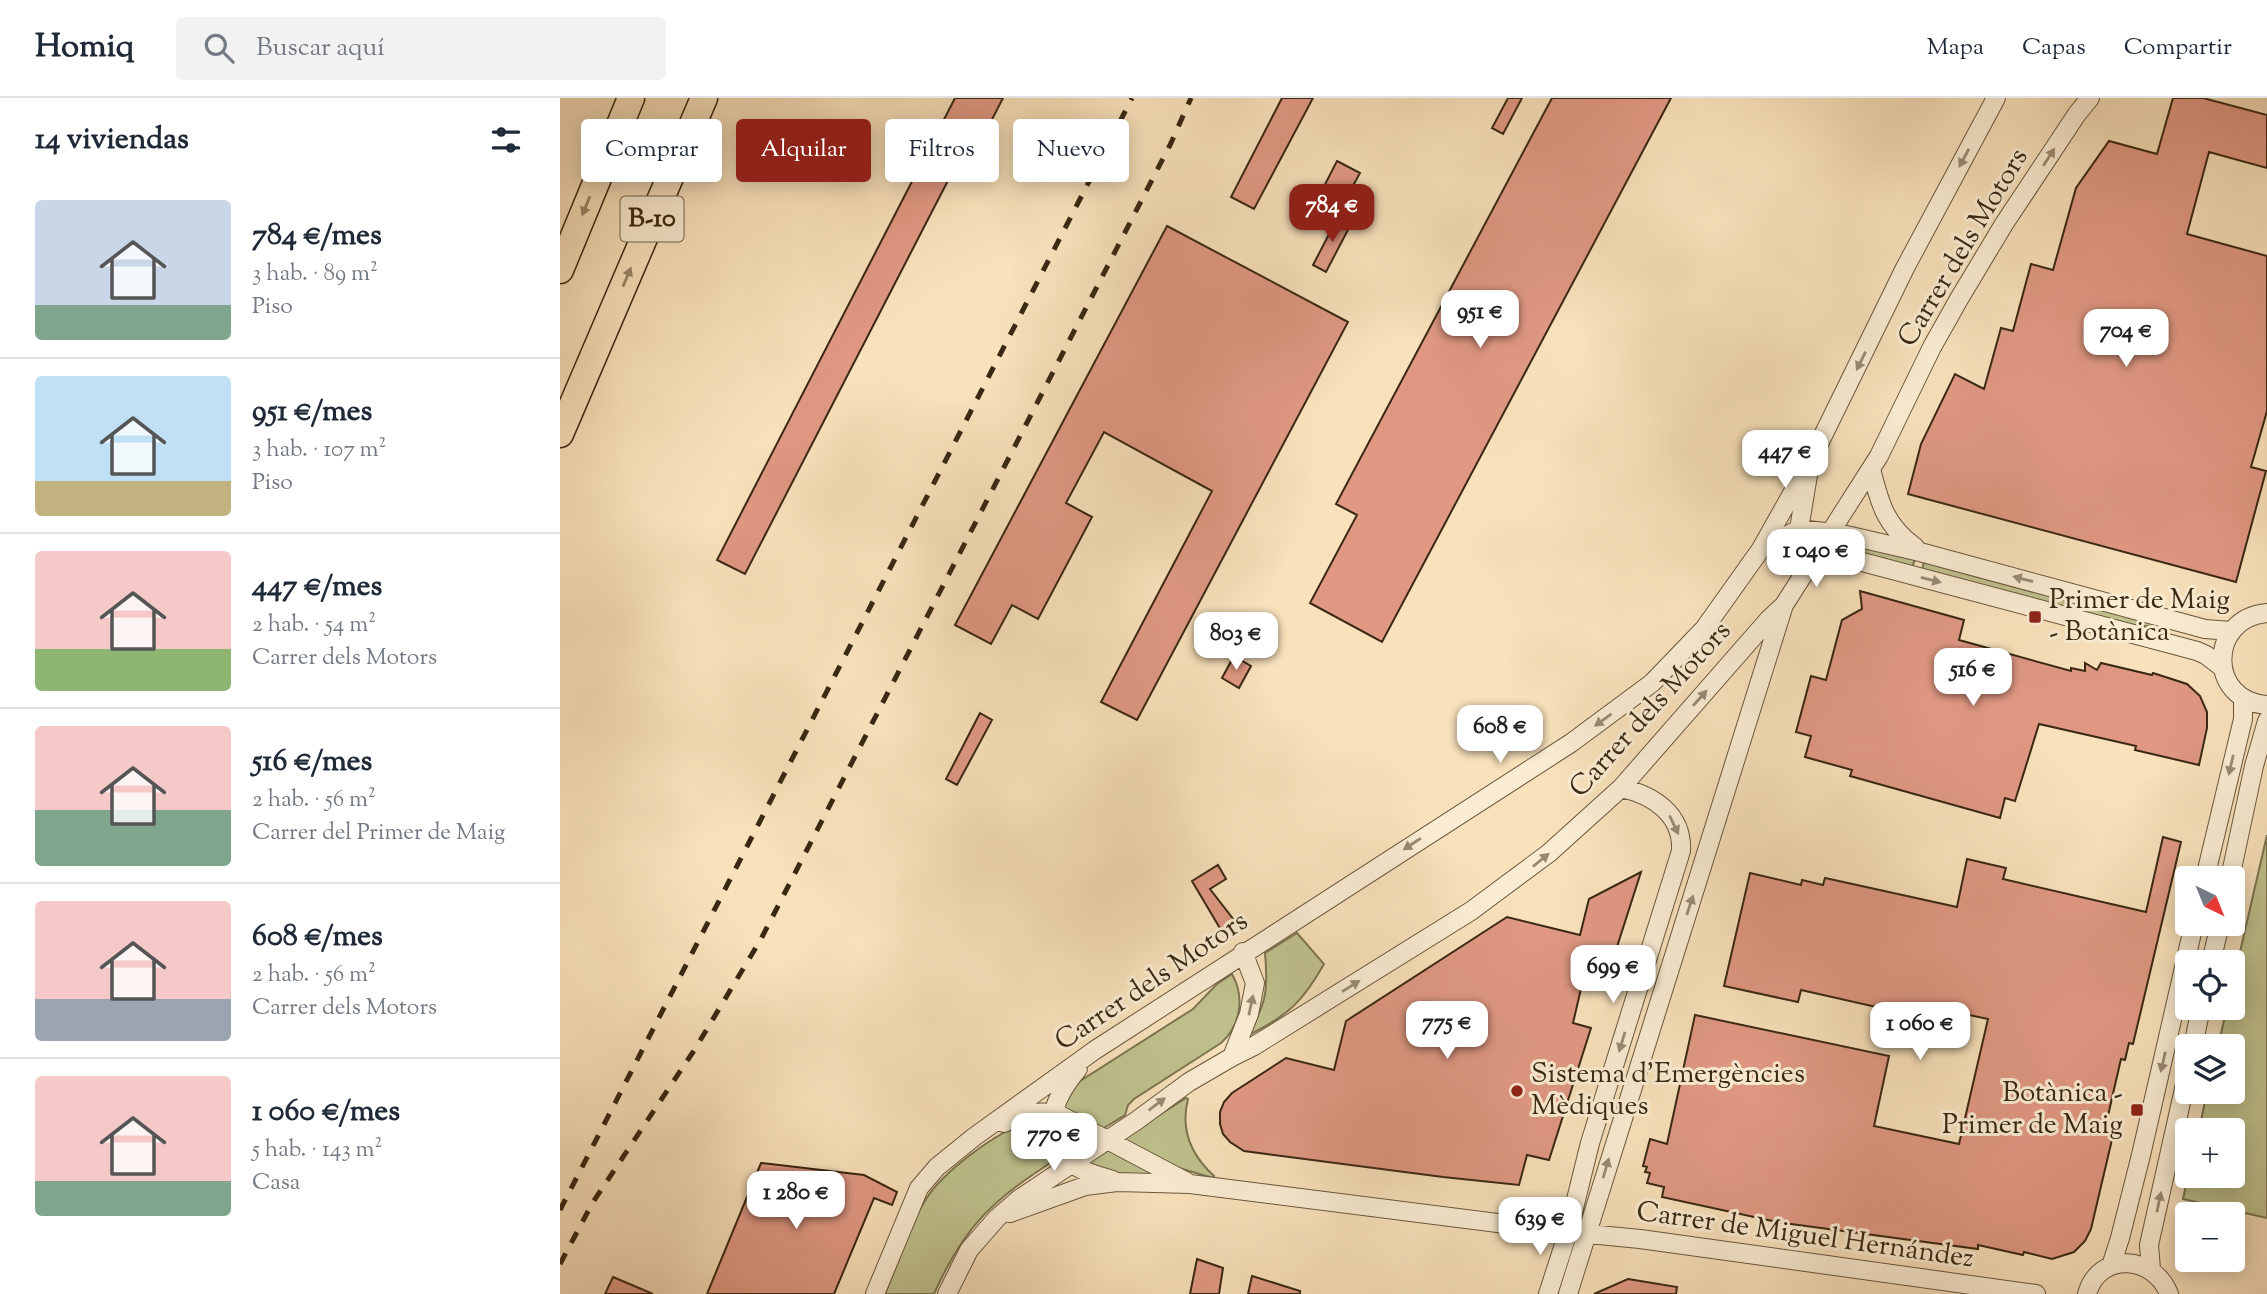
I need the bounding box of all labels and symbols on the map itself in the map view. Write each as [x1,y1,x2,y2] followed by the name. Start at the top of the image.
[1889,141,2039,355] street label: Carrer dels Motors
[2042,147,2055,166] one-way arrow
[1958,148,1970,168] one-way arrow
[1283,184,1381,244] pin: 784 €
[581,196,592,217] one-way arrow
[620,196,684,242] road number: B-10
[621,267,633,287] one-way arrow
[1431,290,1529,350] pin: 951 €
[2077,310,2175,369] pin: 704 €
[1855,351,1866,371] one-way arrow
[1736,430,1834,490] pin: 447 €
[1751,530,1881,589] pin: 1 040 €
[2012,574,2033,584] one-way arrow
[1920,575,1942,586] one-way arrow
[2049,581,2230,653] place label: Primer de Maig - Botànica
[2027,609,2043,625] marker: Primer de Maig - Botànica
[1187,612,1285,672] pin: 803 €
[1561,613,1741,807] street label: Carrer dels Motors
[1924,648,2022,708] pin: 516 €
[1692,690,1708,707] one-way arrow
[1451,706,1549,765] pin: 608 €
[1593,713,1612,727] one-way arrow
[2225,754,2236,776] one-way arrow
[1668,815,1680,835] one-way arrow
[1403,838,1422,851] one-way arrow
[1532,853,1549,868] one-way arrow
[2175,866,2245,936] north arrow
[1685,894,1696,915] one-way arrow
[1047,902,1257,1062] street label: Carrer dels Motors
[1564,946,1662,1005] pin: 699 €
[1342,979,1361,992] one-way arrow
[1245,994,1256,1016] one-way arrow
[1398,1002,1496,1061] pin: 775 €
[1855,1002,1985,1062] pin: 1 060 €
[1616,1031,1626,1052] one-way arrow
[2157,1051,2168,1073] one-way arrow
[1531,1055,1805,1127] place label: Sistema d'Emergències Mèdiques
[1942,1074,2123,1146] place label: Botànica - Primer de Maig
[1509,1083,1525,1099] marker: Sistema d'Emergències Mèdiques
[1148,1097,1167,1111] one-way arrow
[2129,1102,2145,1118] marker: Botànica - Primer de Maig
[1005,1114,1103,1173] pin: 770 €
[1602,1157,1612,1178] one-way arrow
[731,1172,861,1231] pin: 1 280 €
[2153,1191,2164,1213] one-way arrow
[1634,1193,1976,1279] street label: Carrer de Miguel Hernández
[1491,1198,1589,1257] pin: 639 €

